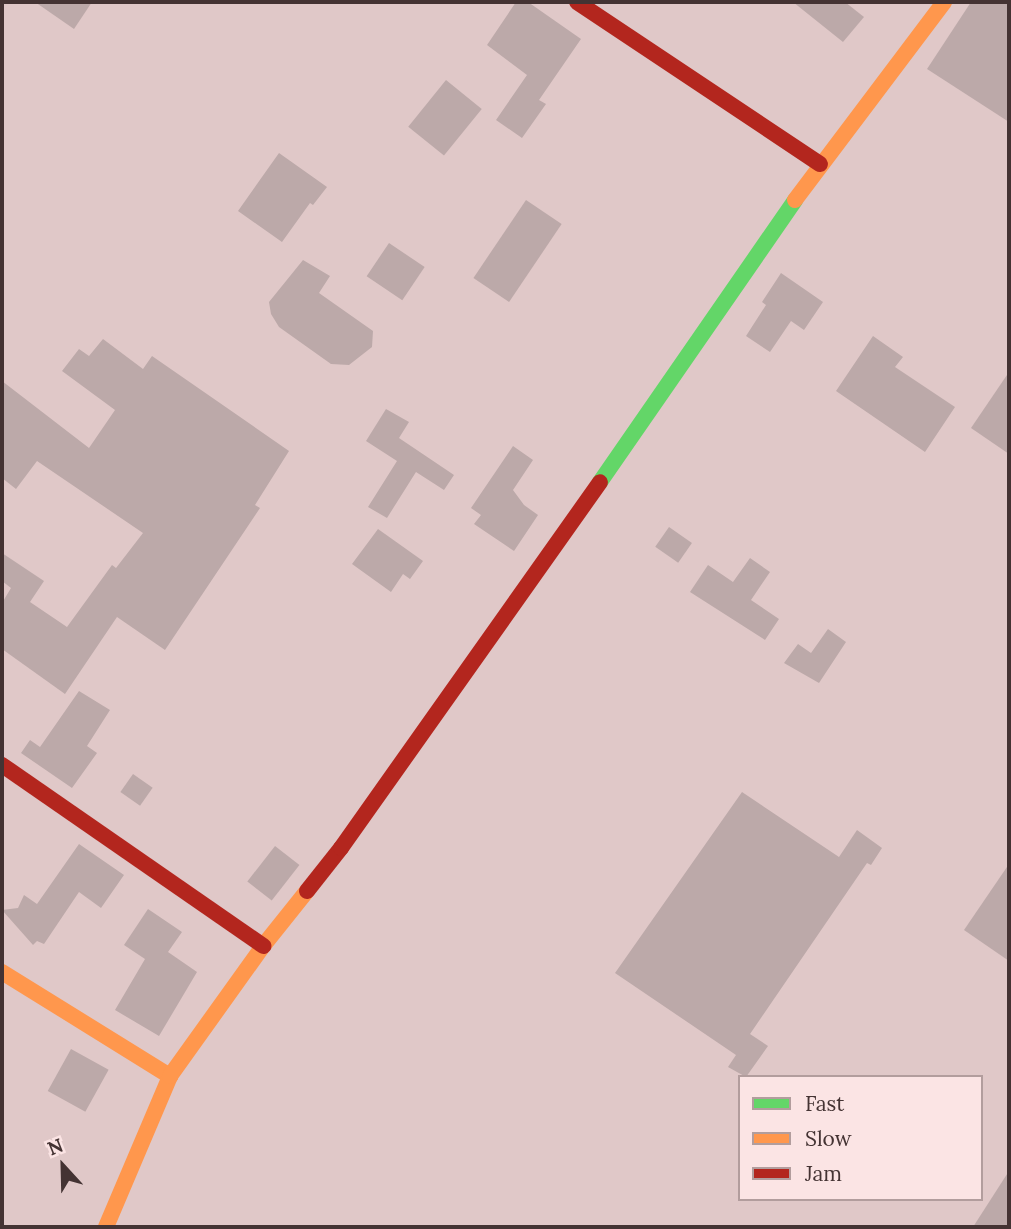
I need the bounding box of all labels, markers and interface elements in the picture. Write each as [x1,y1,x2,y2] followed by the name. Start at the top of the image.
[738,1075,983,1201] legend
[805,1090,844,1117] text: Fast
[805,1125,852,1152] text: Slow
[28,1131,98,1201] north arrow
[44,1133,66,1160] text: N
[805,1160,842,1187] text: Jam

